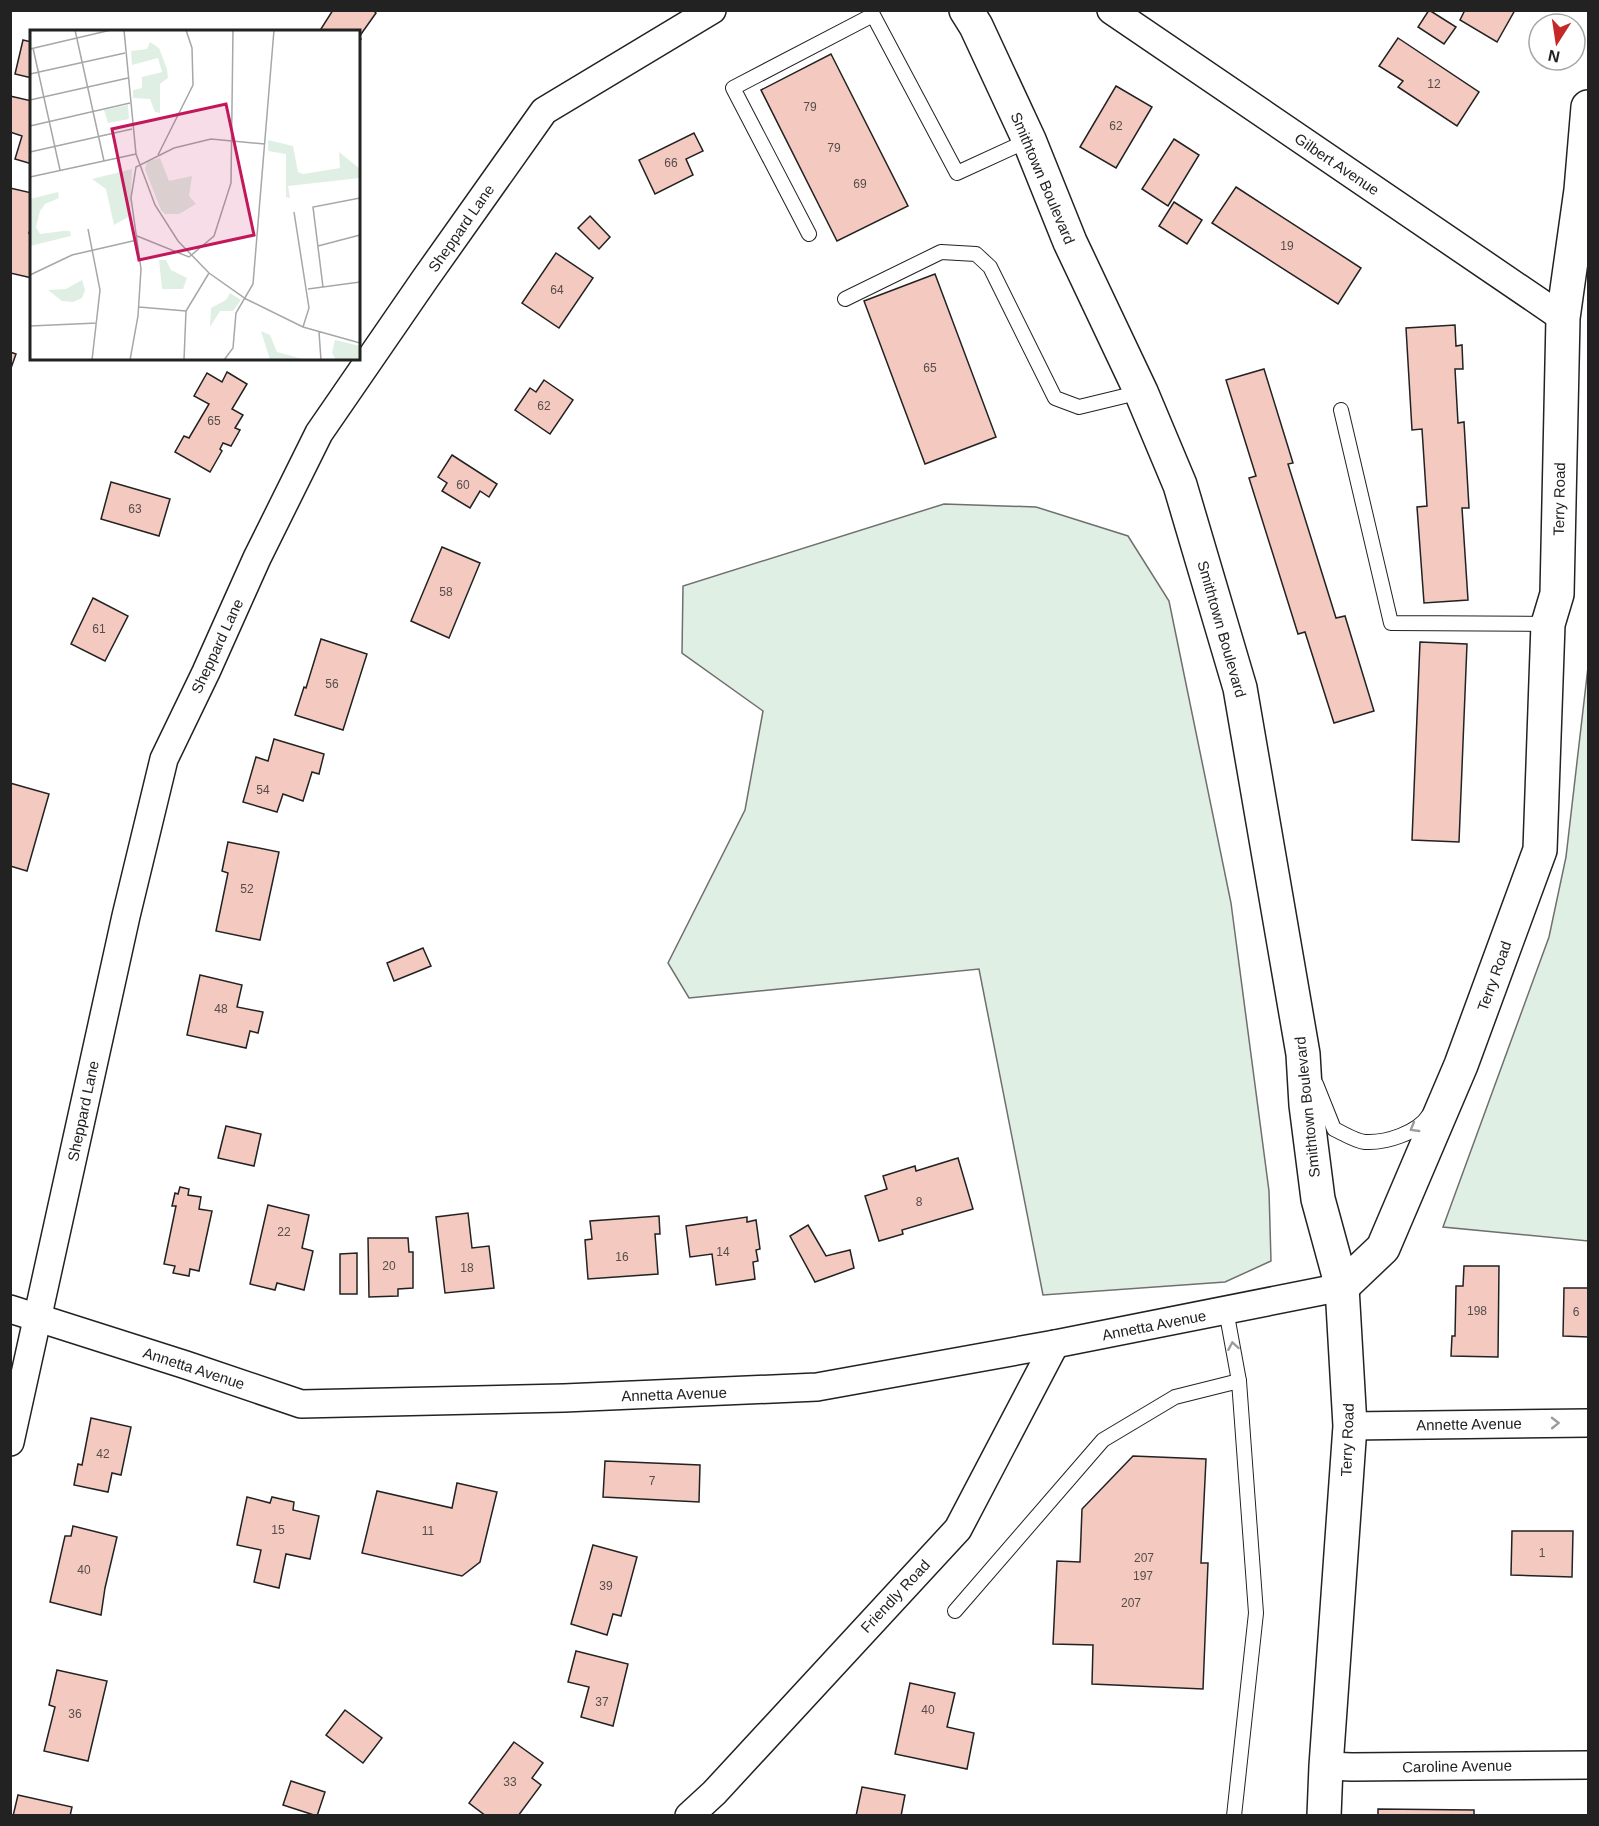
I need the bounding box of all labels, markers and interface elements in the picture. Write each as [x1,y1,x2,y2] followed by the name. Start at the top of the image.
[1527,12,1587,72] north arrow
[30,30,360,360] inset map
[1547,47,1561,66] text: N
[1427,77,1441,91] house number: 12
[803,100,817,114] house number: 79
[1007,109,1079,247] street label: Smithtown Boulevard
[1109,119,1123,133] house number: 62
[1292,130,1382,198] street label: Gilbert Avenue
[827,141,841,155] house number: 79
[664,156,678,170] house number: 66
[853,177,867,191] house number: 69
[425,181,497,275] street label: Sheppard Lane
[1280,239,1294,253] house number: 19
[550,283,564,297] house number: 64
[923,361,937,375] house number: 65
[537,399,551,413] house number: 62
[207,414,221,428] house number: 65
[1550,462,1568,536] street label: Terry Road
[456,478,470,492] house number: 60
[128,502,142,516] house number: 63
[1194,559,1250,699] street label: Smithtown Boulevard
[439,585,453,599] house number: 58
[188,596,246,696] street label: Sheppard Lane
[92,622,106,636] house number: 61
[325,677,339,691] house number: 56
[256,783,270,797] house number: 54
[240,882,254,896] house number: 52
[1473,939,1515,1013] street label: Terry Road
[214,1002,228,1016] house number: 48
[1291,1036,1323,1178] street label: Smithtown Boulevard
[64,1059,102,1163] street label: Sheppard Lane
[1410,1121,1421,1132] one-way arrow
[916,1195,923,1209] house number: 8
[277,1225,291,1239] house number: 22
[716,1245,730,1259] house number: 14
[615,1250,629,1264] house number: 16
[382,1259,396,1273] house number: 20
[460,1261,474,1275] house number: 18
[1467,1304,1487,1318] house number: 198
[1573,1305,1580,1319] house number: 6
[1101,1307,1207,1343] street label: Annetta Avenue
[1227,1341,1240,1351] one-way arrow
[141,1344,247,1392] street label: Annetta Avenue
[621,1384,727,1404] street label: Annetta Avenue
[1337,1403,1357,1477] street label: Terry Road
[1416,1415,1522,1433] street label: Annette Avenue
[1551,1417,1560,1430] one-way arrow
[96,1447,110,1461] house number: 42
[649,1474,656,1488] house number: 7
[271,1523,285,1537] house number: 15
[422,1524,435,1538] house number: 11
[1539,1546,1546,1560] house number: 1
[1134,1551,1154,1565] house number: 207
[857,1556,933,1636] street label: Friendly Road
[77,1563,91,1577] house number: 40
[1133,1569,1153,1583] house number: 197
[599,1579,613,1593] house number: 39
[1121,1596,1141,1610] house number: 207
[595,1695,609,1709] house number: 37
[921,1703,935,1717] house number: 40
[68,1707,82,1721] house number: 36
[1402,1757,1512,1775] street label: Caroline Avenue
[503,1775,517,1789] house number: 33

